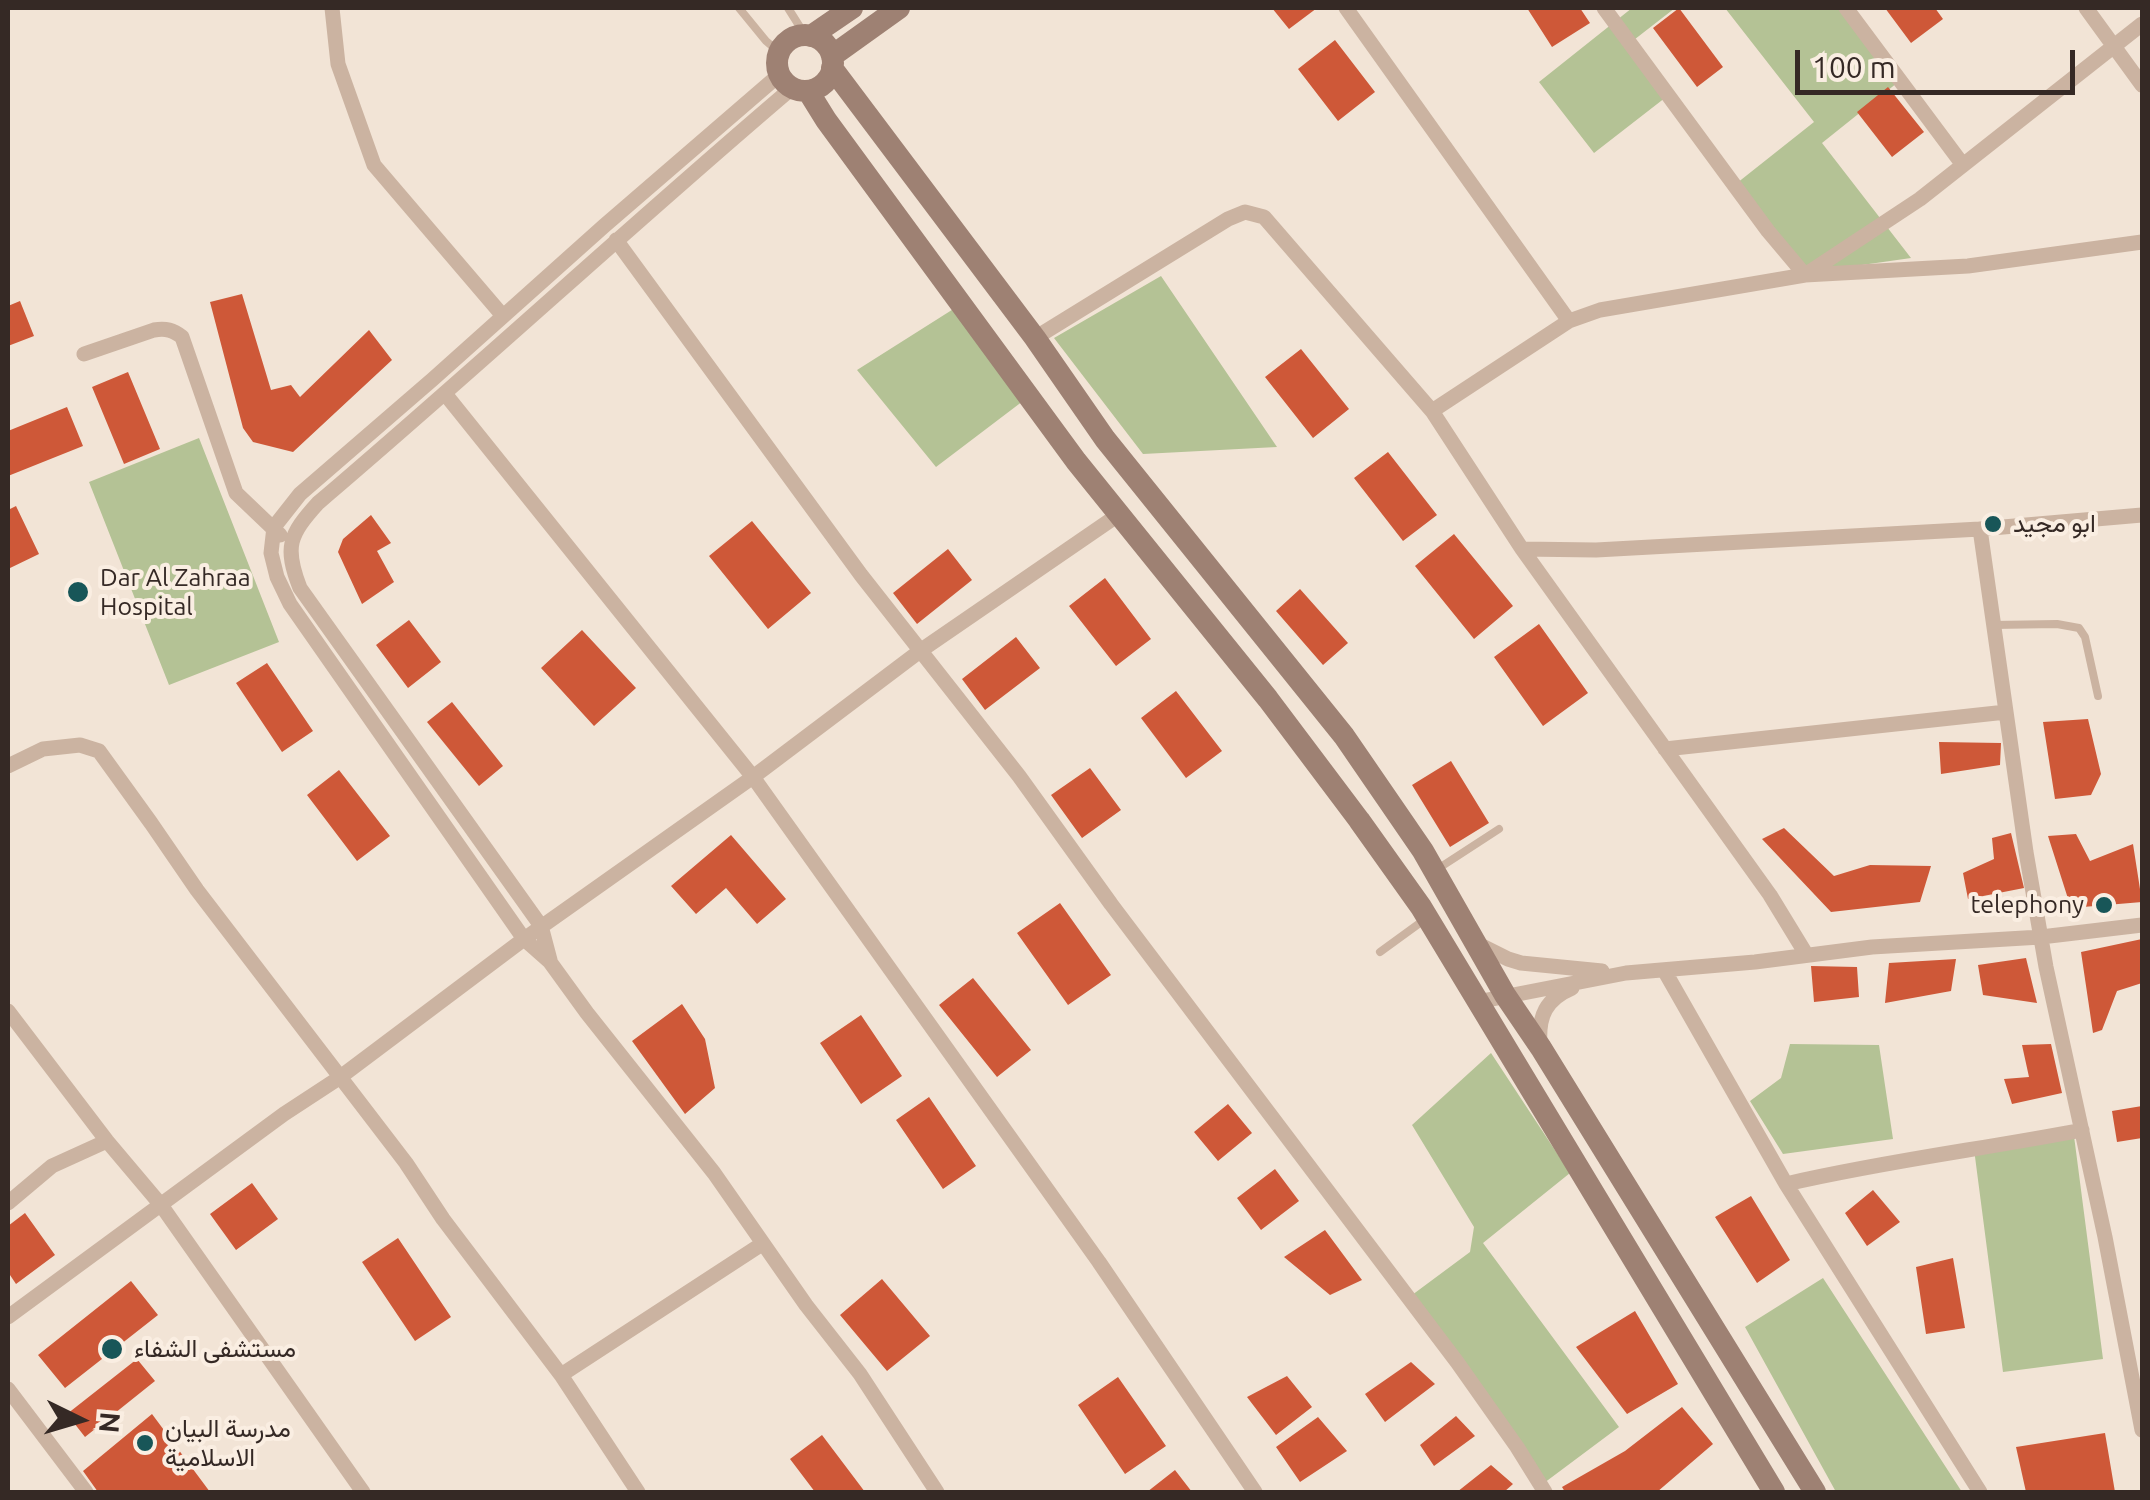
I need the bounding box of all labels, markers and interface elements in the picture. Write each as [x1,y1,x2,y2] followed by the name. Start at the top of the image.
[1800,30,2080,92] scale bar
[1812,50,1896,84] text: 100 m
[2013,509,2096,539] place label: ابو مجيد
[1982,513,2004,535] marker: ابو مجيد
[100,563,251,622] place label: Dar Al Zahraa Hospital
[65,579,91,605] marker: Dar Al Zahraa Hospital
[1970,890,2084,920] place label: telephony
[2093,894,2115,916] marker: telephony
[134,1334,296,1364] place label: مستشفى الشفاء
[99,1336,125,1362] marker: مستشفى الشفاء
[30,1370,130,1470] north arrow
[94,1411,127,1434] text: N
[165,1414,291,1473] place label: مدرسة البيان الاسلامية
[134,1432,156,1454] marker: مدرسة البيان الاسلامية

